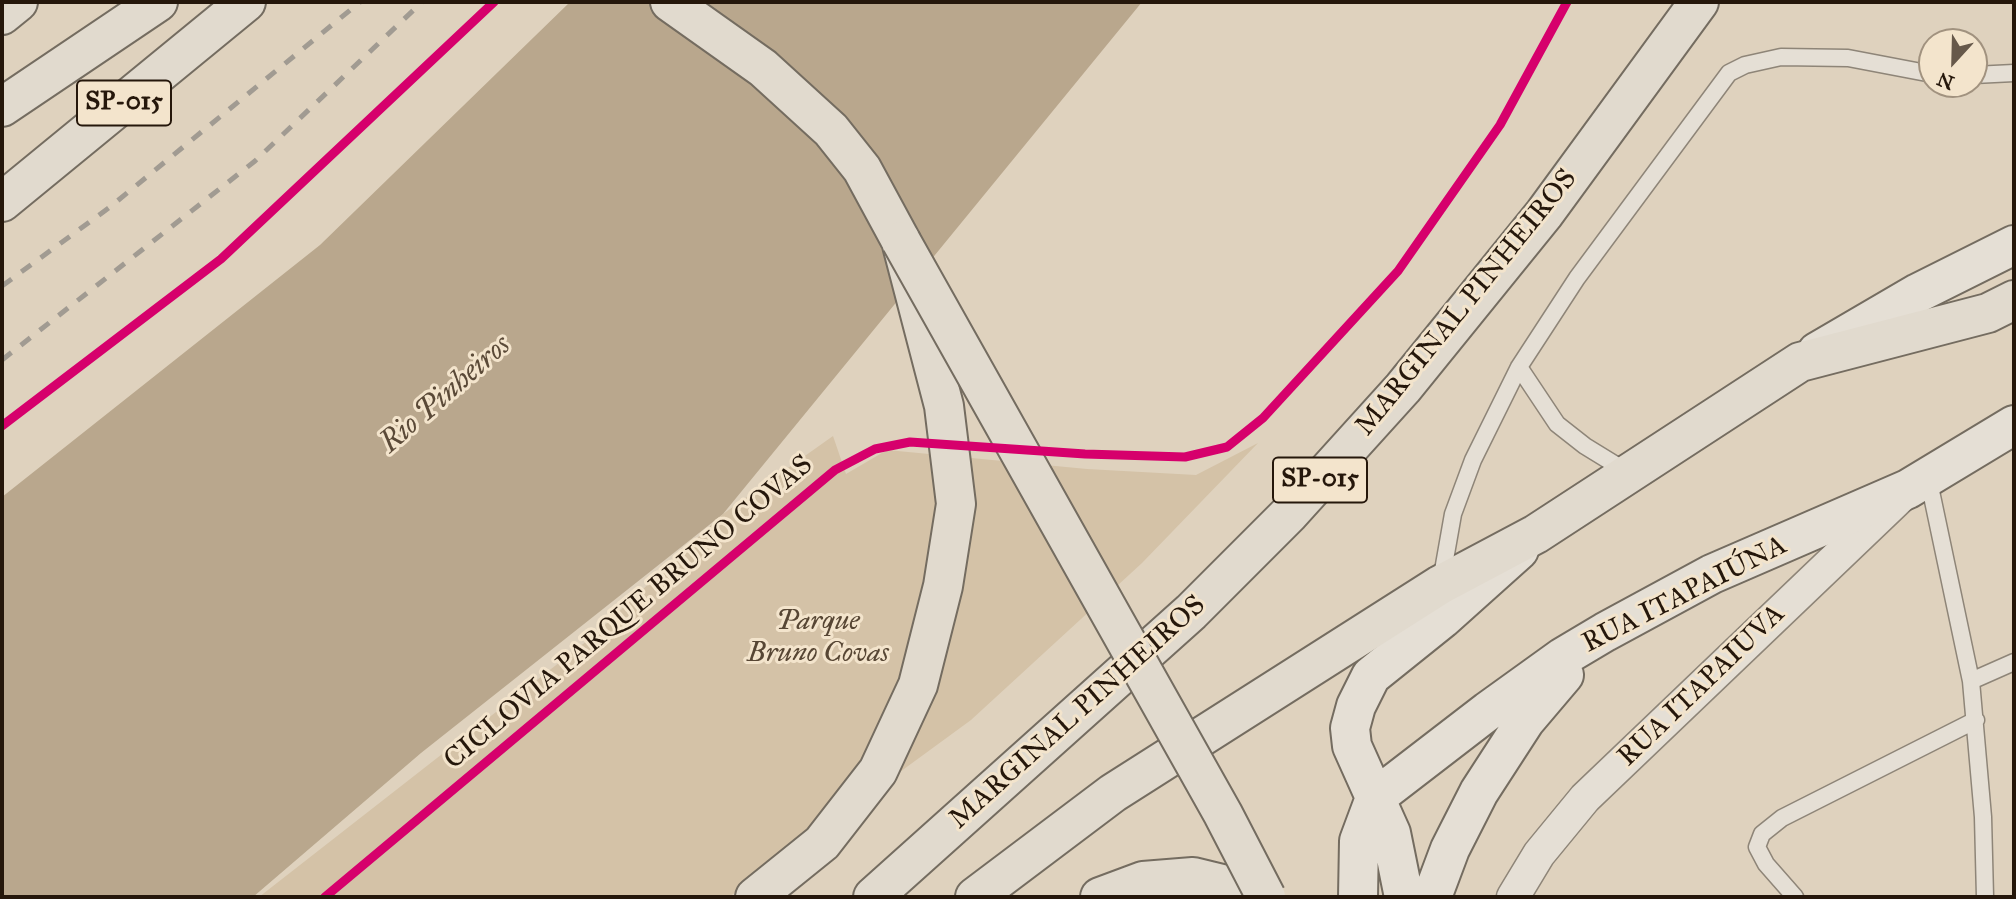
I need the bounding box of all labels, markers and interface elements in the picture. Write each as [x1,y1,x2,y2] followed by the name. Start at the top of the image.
[1918,28,1988,98] north arrow
[1934,67,1957,95] text: N
[77,80,171,125] road number: SP-015
[1349,163,1585,443] street label: MARGINAL PINHEIROS
[373,328,519,462] water label: Rio Pinheiros
[438,449,820,777] street label: CICLOVIA PARQUE BRUNO COVAS
[1273,458,1367,502] road number: SP-015
[1577,529,1793,661] street label: RUA ITAPAIÚNA
[943,589,1213,837] street label: MARGINAL PINHEIROS
[1612,598,1792,774] street label: RUA ITAPAIUVA
[747,605,889,671] park label: Parque Bruno Covas

